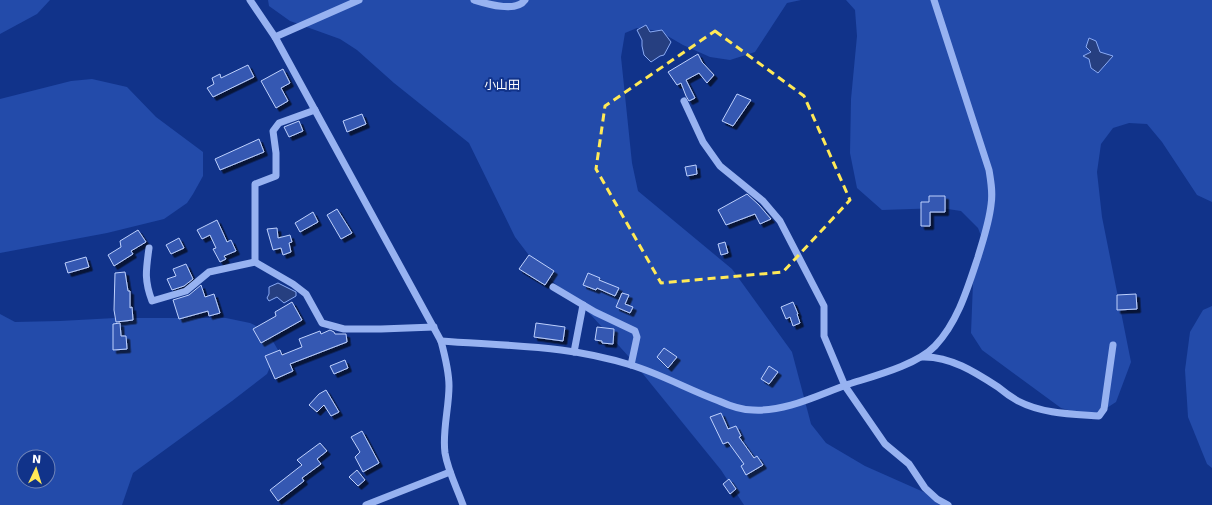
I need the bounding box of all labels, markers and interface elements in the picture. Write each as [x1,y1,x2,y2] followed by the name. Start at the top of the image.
[484,78,520,92] district label: 小山田
[16,449,56,489] north arrow
[32,453,42,466] text: N

